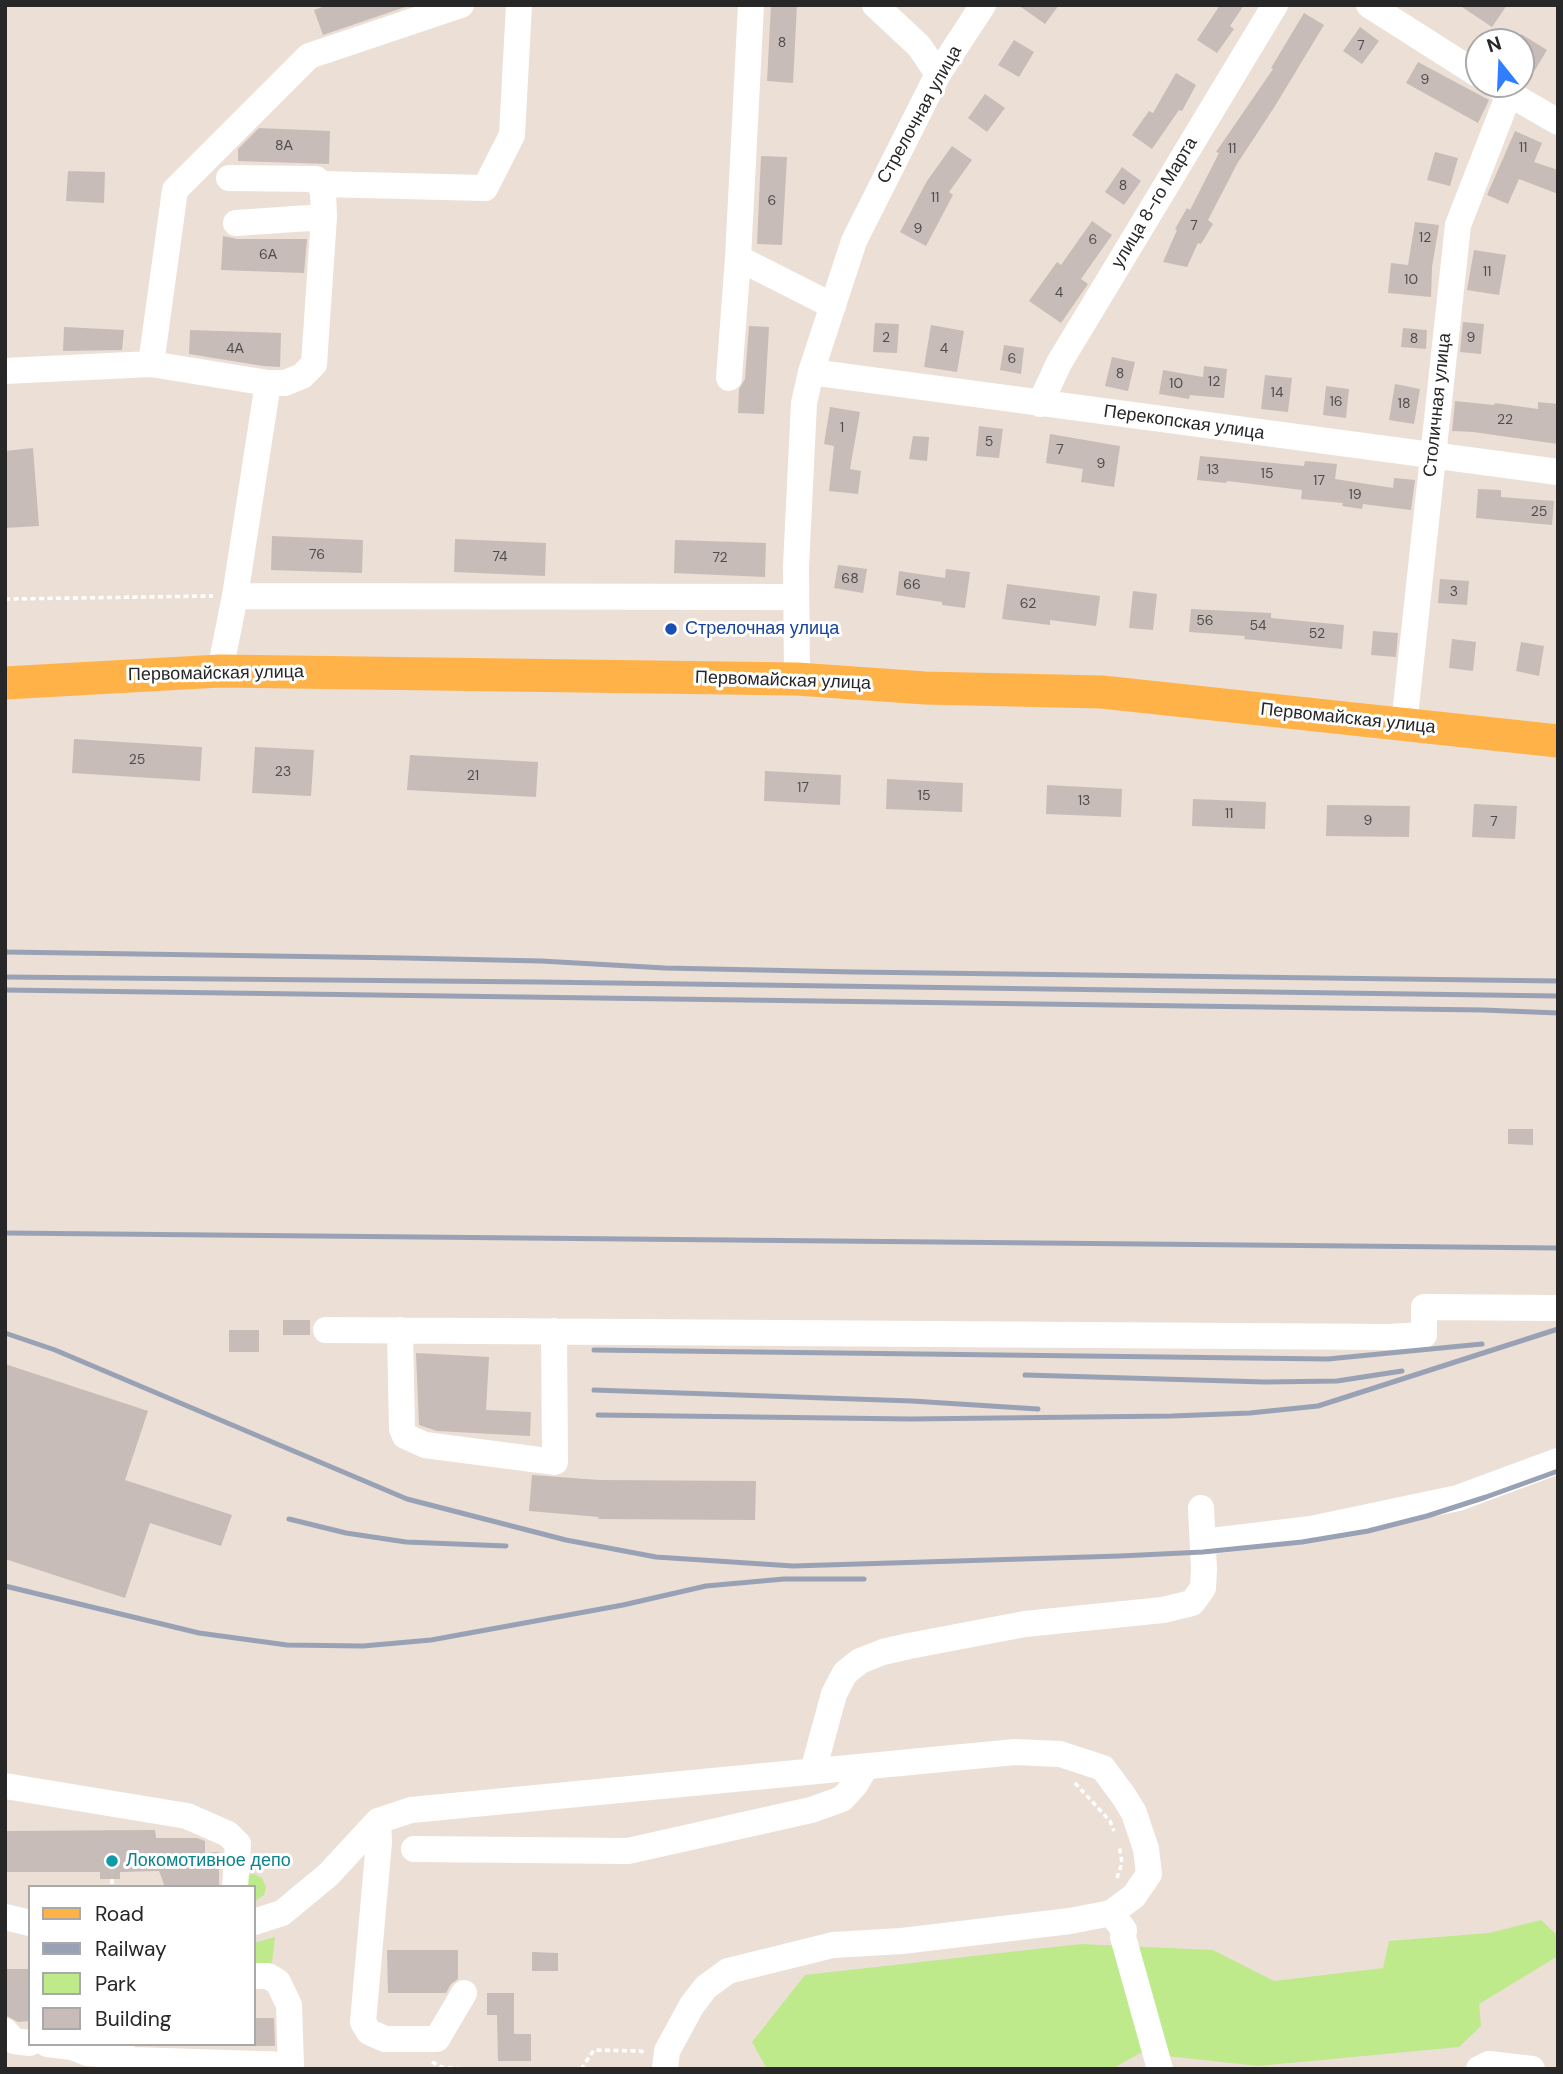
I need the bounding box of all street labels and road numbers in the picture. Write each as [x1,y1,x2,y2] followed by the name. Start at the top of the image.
[873,42,967,188] street label: Стрелочная улица
[1107,134,1203,272] street label: улица 8-го Марта
[1420,332,1456,478] street label: Столичная улица
[1102,401,1266,445] street label: Перекопская улица
[128,662,304,686] street label: Первомайская улица
[695,667,871,695] street label: Первомайская улица
[1259,699,1437,739] street label: Первомайская улица

